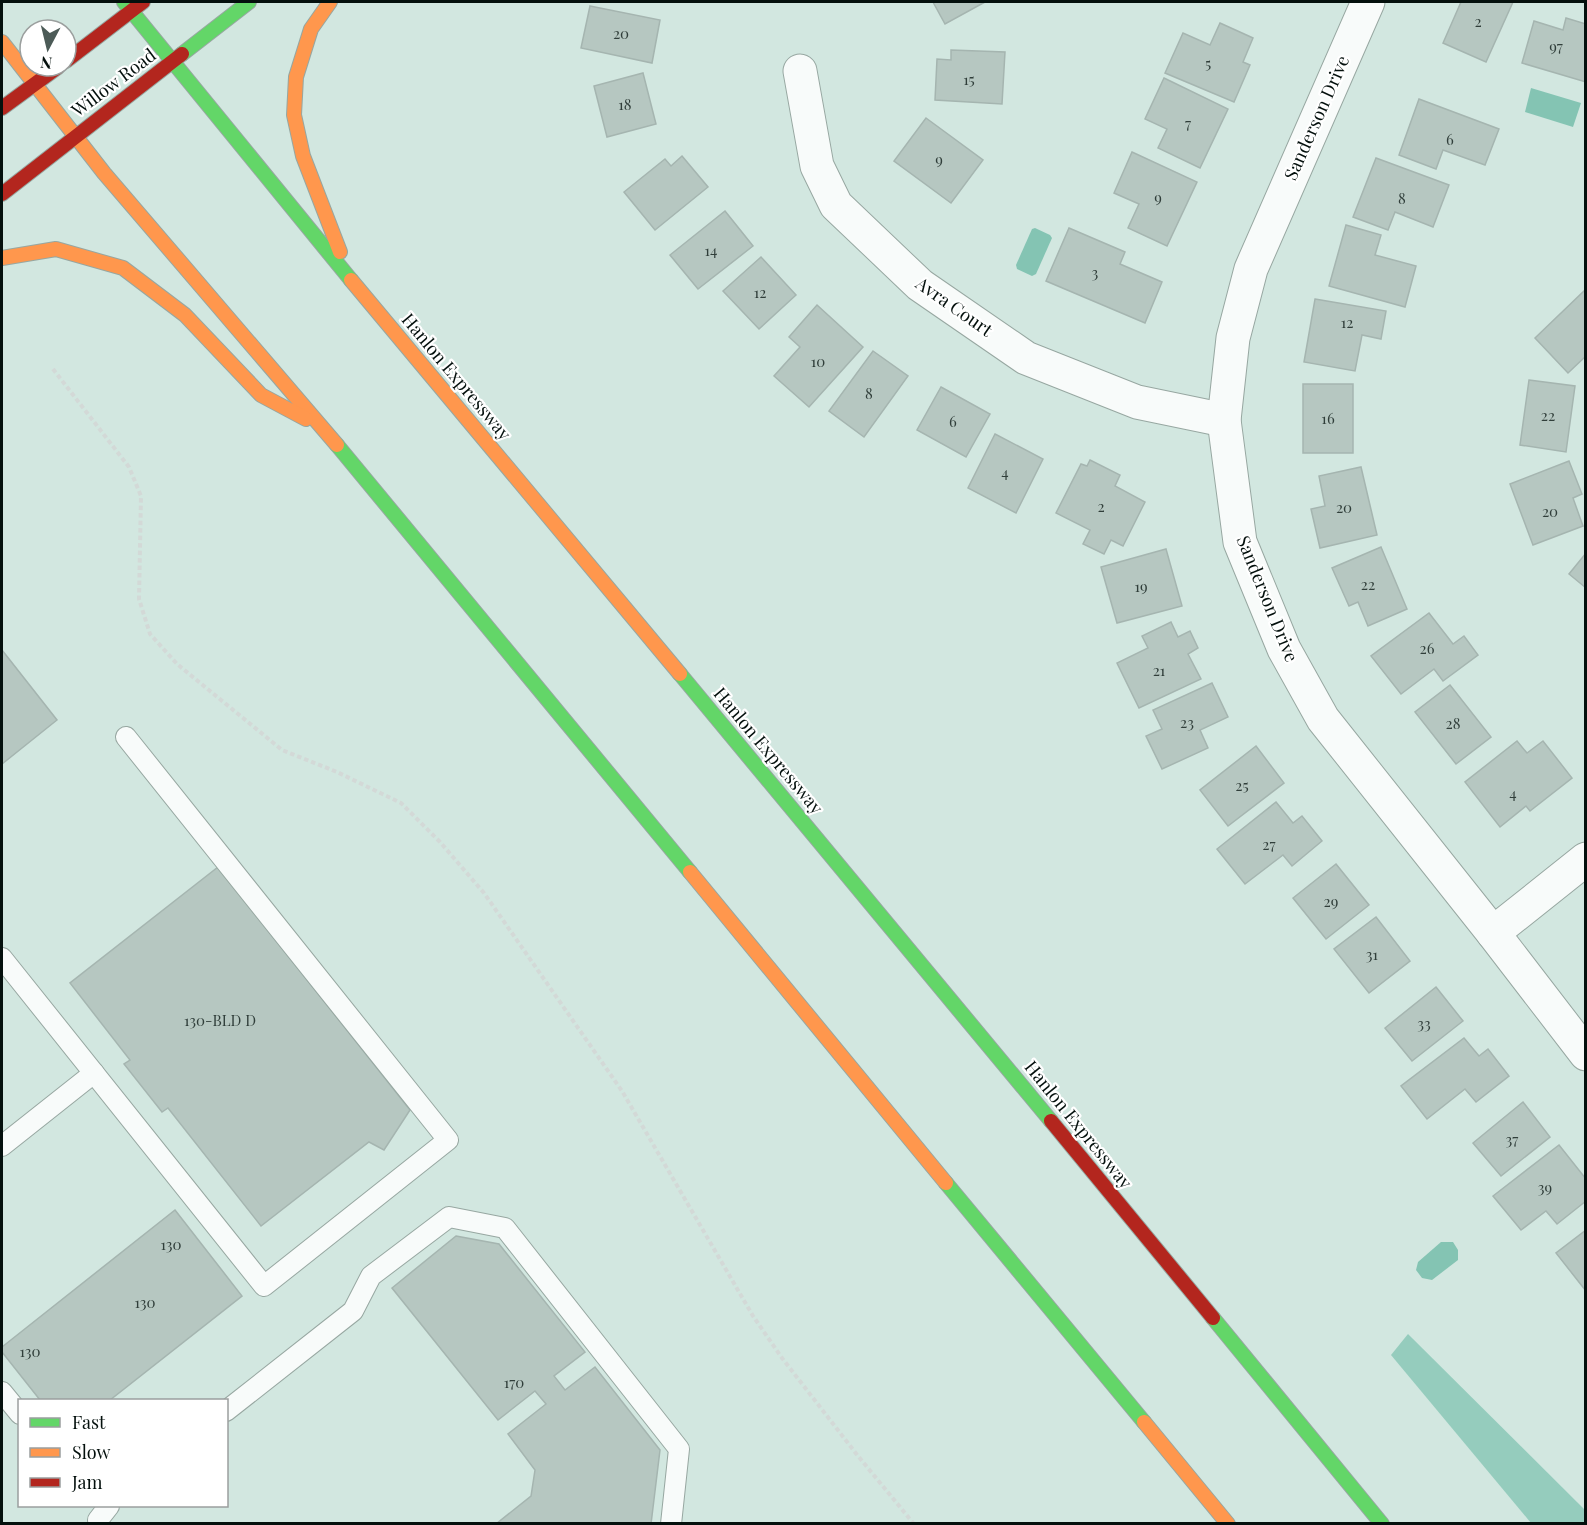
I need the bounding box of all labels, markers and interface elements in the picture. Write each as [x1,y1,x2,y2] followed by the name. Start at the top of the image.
[1474,11,1482,31] house number: 2
[18,18,78,78] north arrow
[613,23,629,43] house number: 20
[1549,36,1563,56] house number: 97
[66,42,161,122] street label: Willow Road
[1278,51,1354,184] street label: Sanderson Drive
[39,52,53,75] text: N
[1205,53,1211,73] house number: 5
[963,69,975,89] house number: 15
[618,94,632,114] house number: 18
[1185,113,1191,133] house number: 7
[1446,129,1454,149] house number: 6
[935,149,943,169] house number: 9
[1154,187,1162,207] house number: 9
[1398,188,1406,208] house number: 8
[705,240,717,260] house number: 14
[1092,262,1099,282] house number: 3
[911,270,998,342] street label: Avra Court
[754,282,766,302] house number: 12
[397,308,517,445] street label: Hanlon Expressway
[1341,312,1353,332] house number: 12
[811,351,825,371] house number: 10
[865,383,873,403] house number: 8
[1541,405,1555,425] house number: 22
[1321,408,1335,428] house number: 16
[949,411,957,431] house number: 6
[1001,462,1009,482] house number: 4
[1097,496,1105,516] house number: 2
[1336,497,1352,517] house number: 20
[1542,501,1558,521] house number: 20
[1232,532,1304,665] street label: Sanderson Drive
[1361,574,1375,594] house number: 22
[1134,576,1148,596] house number: 19
[1420,638,1435,658] house number: 26
[1153,660,1166,680] house number: 21
[709,682,829,819] street label: Hanlon Expressway
[1180,712,1194,732] house number: 23
[1446,713,1461,733] house number: 28
[1235,775,1249,795] house number: 25
[1509,783,1517,803] house number: 4
[1262,834,1276,854] house number: 27
[1324,891,1338,911] house number: 29
[1366,944,1379,964] house number: 31
[184,1010,256,1030] house number: 130-BLD D
[1417,1013,1431,1033] house number: 33
[1020,1055,1138,1194] street label: Hanlon Expressway
[1506,1129,1518,1149] house number: 37
[1538,1177,1552,1197] house number: 39
[160,1234,182,1254] house number: 130
[134,1292,156,1312] house number: 130
[19,1341,41,1361] house number: 130
[504,1372,524,1392] house number: 170
[18,1399,228,1507] legend
[72,1410,106,1434] text: Fast
[72,1440,110,1464] text: Slow
[71,1470,102,1494] text: Jam

